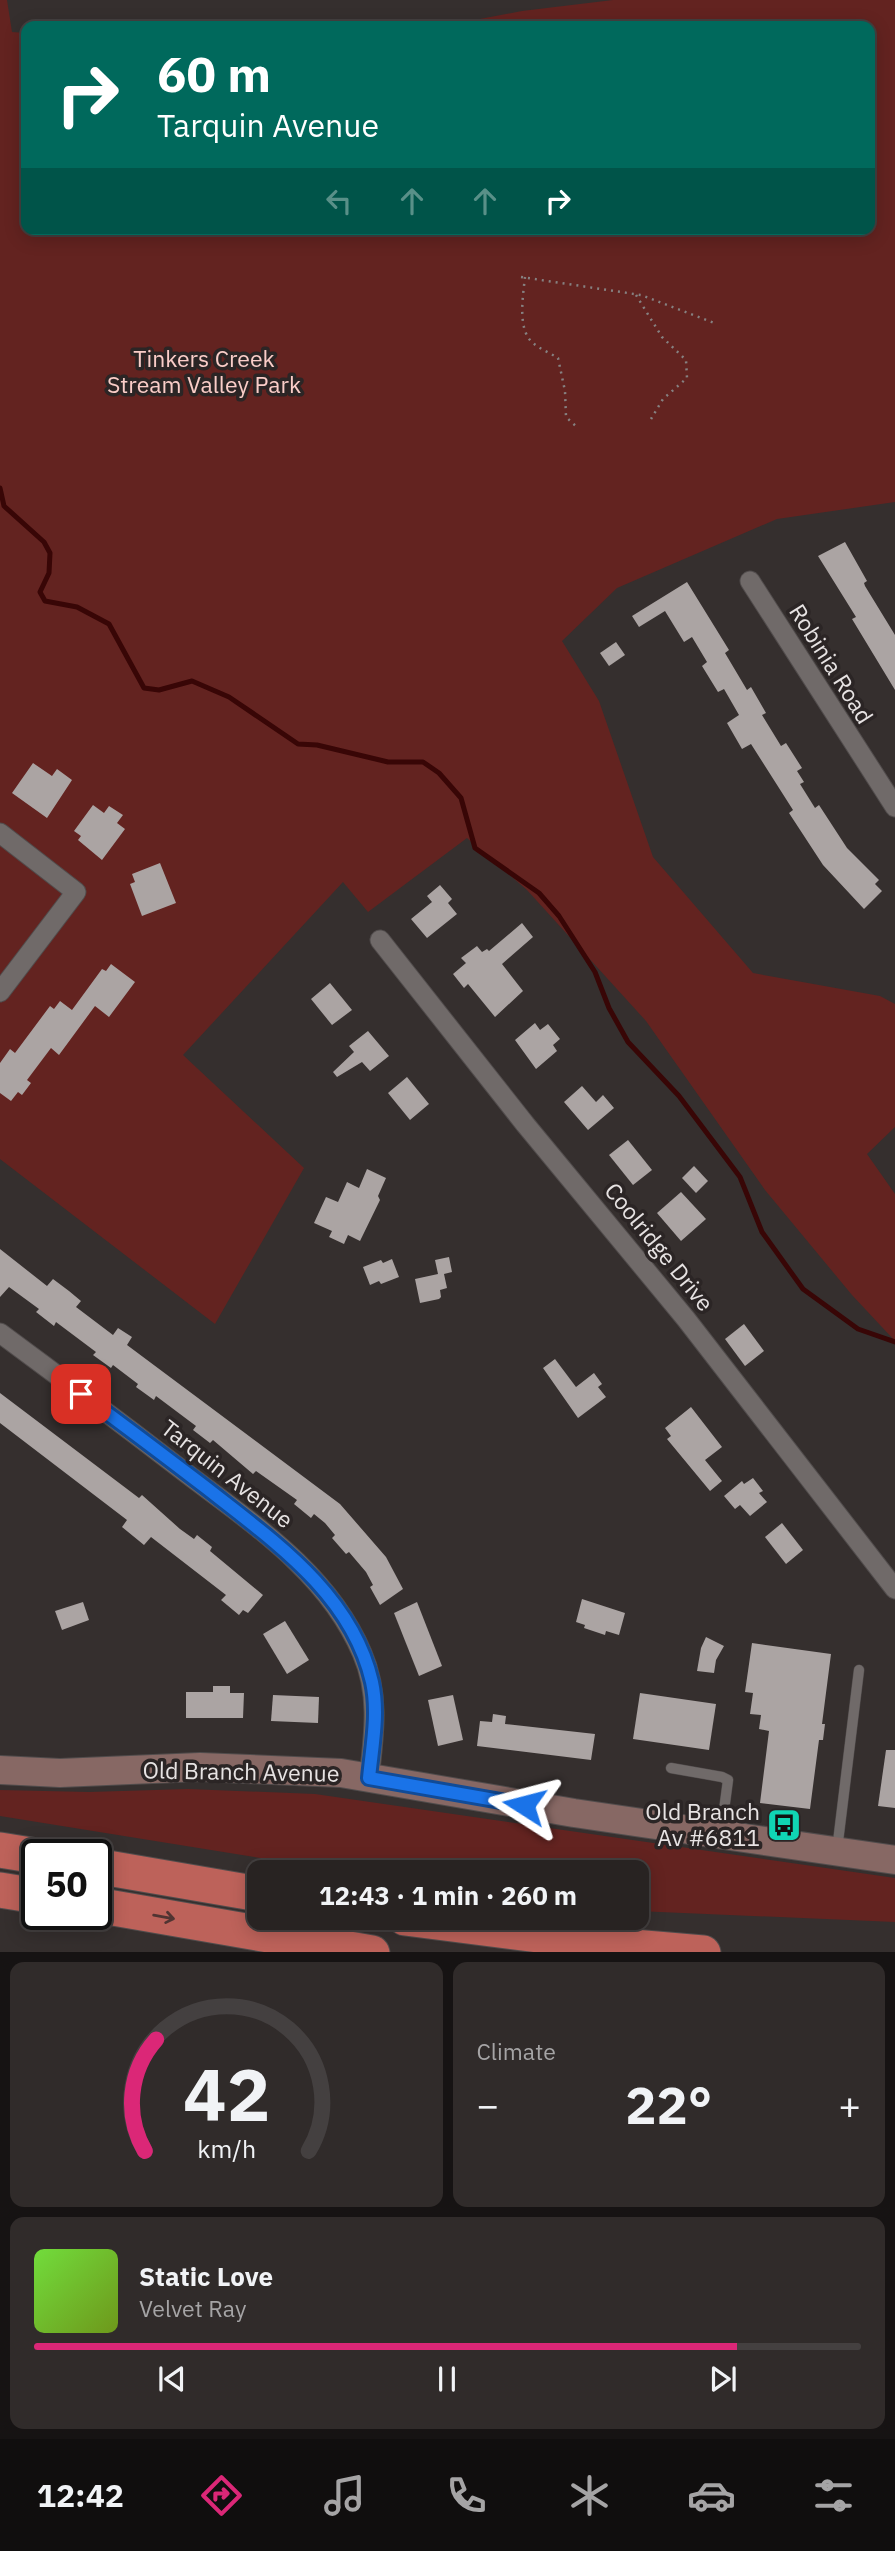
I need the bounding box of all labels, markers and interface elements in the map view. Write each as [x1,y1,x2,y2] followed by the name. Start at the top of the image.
[157,42,271,105] text: 60 m
[42,49,133,140] icon: right
[157,104,379,146] text: Tarquin Avenue
[320,182,358,220] icon: left
[393,182,431,220] icon: ahead
[466,182,504,220] icon: ahead
[539,182,577,220] icon: right
[107,343,301,399] park label: Tinkers Creek Stream Valley Park
[783,598,881,729] street label: Robinia Road
[599,1176,721,1317] street label: Coolridge Drive
[51,1364,111,1424] pin
[62,1375,100,1413] icon: arrive
[156,1412,300,1534] street label: Tarquin Avenue
[142,1754,340,1788] street label: Old Branch Avenue
[487,1768,561,1842] position arrow
[645,1796,760,1852] place label: Old Branch Av #6811
[765,1806,803,1844] bus stop icon: Old Branch Av #6811
[21,1839,112,1930] speed limit sign: 50
[319,1878,577,1912] text: 12:43 · 1 min · 260 m
[152,1911,174,1924] one-way arrow
[477,2036,556,2066] text: Climate
[183,2046,270,2141] text: 42
[625,2071,712,2138] text: 22°
[477,2080,499,2129] text: −
[838,2080,861,2129] text: +
[197,2131,256,2164] text: km/h
[139,2259,273,2293] text: Static Love
[139,2293,246,2323] text: Velvet Ray
[153,2360,191,2398] icon: previous
[428,2360,466,2398] icon: pause
[704,2360,742,2398] icon: next
[197,2471,246,2520] icon: directions
[320,2471,369,2520] icon: music
[442,2471,491,2520] icon: phone
[565,2471,614,2520] icon: climate
[687,2471,736,2520] icon: car
[809,2471,858,2520] icon: filters
[37,2474,124,2516] text: 12:42

